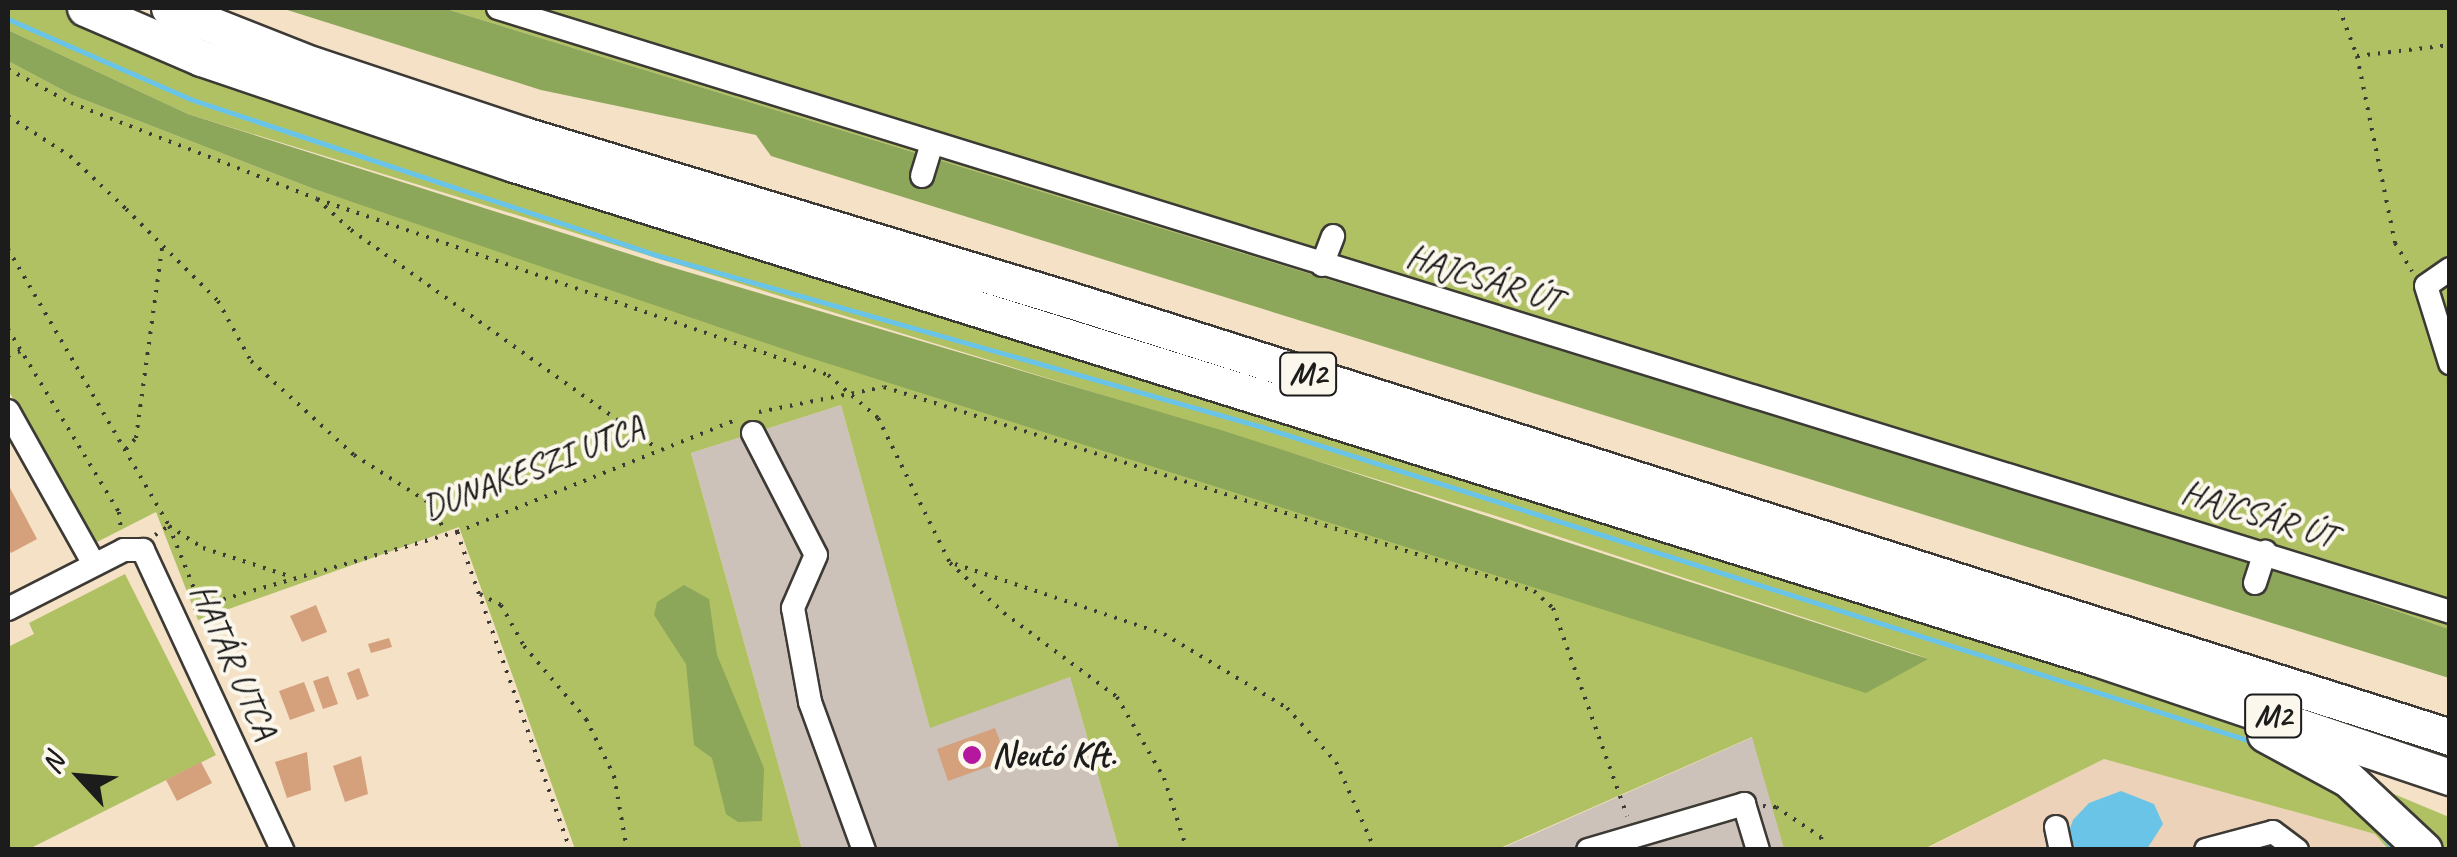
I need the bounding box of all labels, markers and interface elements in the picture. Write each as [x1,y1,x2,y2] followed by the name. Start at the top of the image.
[1402,235,1566,321] street label: HAJCSÁR ÚT
[1278,347,1338,401] road number: M2
[416,406,650,530] street label: DUNAKESZI UTCA
[2177,471,2341,557] street label: HAJCSÁR ÚT
[181,577,287,745] street label: HATÁR UTCA
[2243,689,2303,743] road number: M2
[30,727,130,827] north arrow
[992,734,1116,776] place label: Neutó Kft.
[961,744,983,766] marker: Neutó Kft.
[33,748,72,779] text: N

